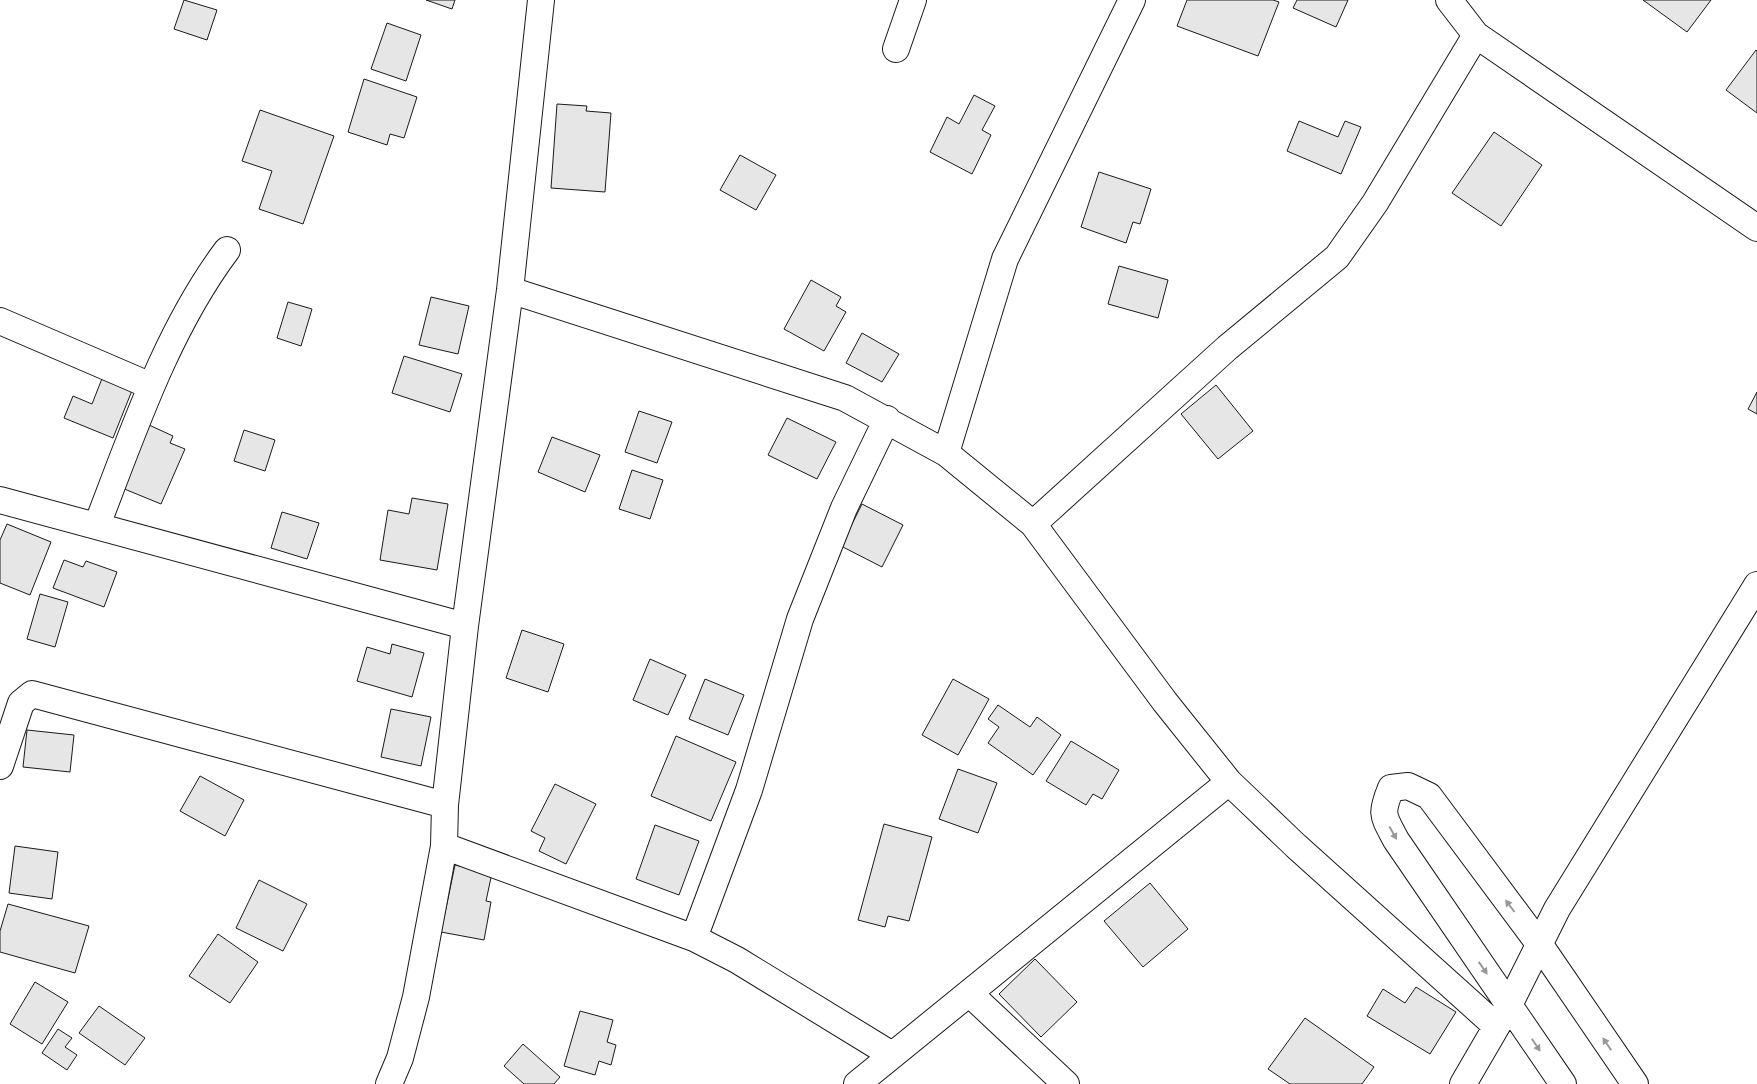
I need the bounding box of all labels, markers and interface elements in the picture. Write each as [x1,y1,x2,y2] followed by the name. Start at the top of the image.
[1389,826,1397,840] one-way arrow
[1505,900,1516,913] one-way arrow
[1478,961,1488,975] one-way arrow
[1602,1037,1612,1051] one-way arrow
[1531,1038,1541,1052] one-way arrow

